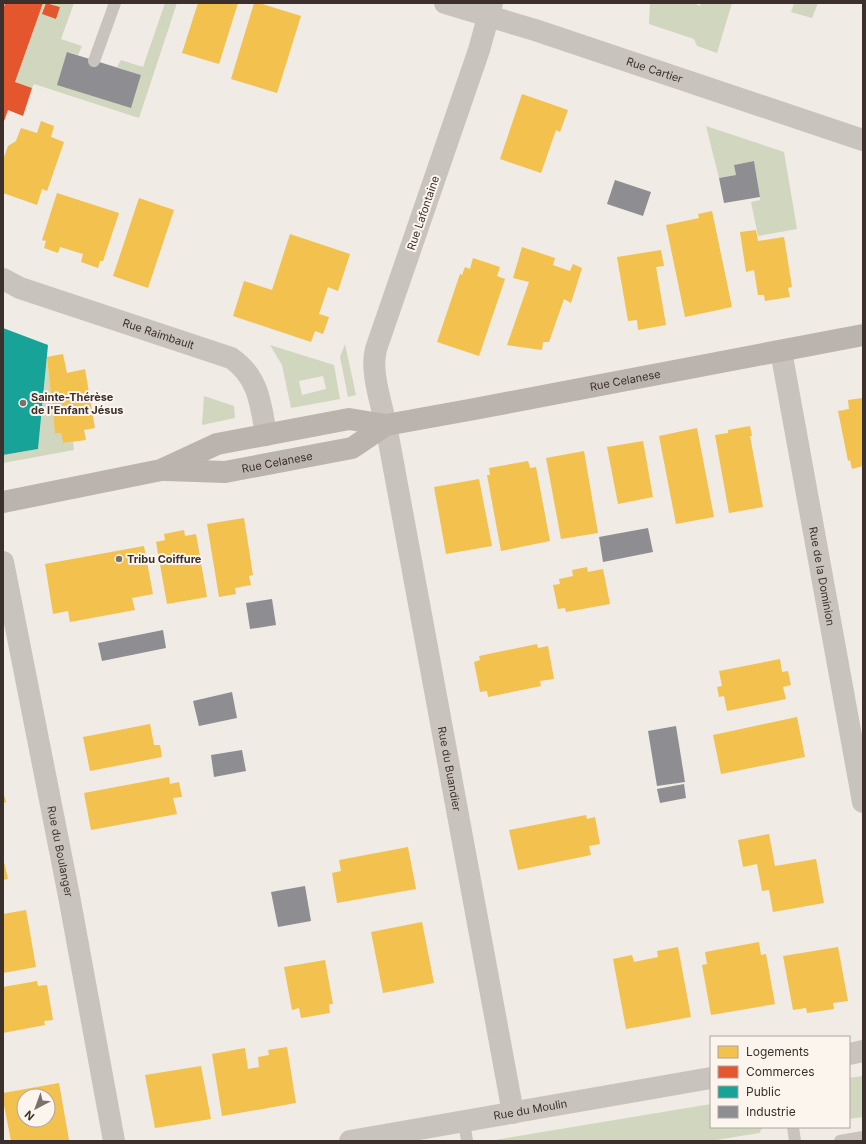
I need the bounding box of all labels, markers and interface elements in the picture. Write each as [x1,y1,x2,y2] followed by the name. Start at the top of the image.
[625,54,684,86] street label: Rue Cartier
[404,174,442,252] street label: Rue Lafontaine
[121,316,196,352] street label: Rue Raimbault
[589,367,662,394] street label: Rue Celanese
[31,390,124,417] place label: Sainte-Thérèse de l'Enfant Jésus
[18,398,28,408] marker: Sainte-Thérèse de l'Enfant Jésus
[241,449,314,476] street label: Rue Celanese
[806,526,838,627] street label: Rue de la Dominion
[127,552,202,566] place label: Tribu Coiffure
[114,554,124,564] marker: Tribu Coiffure
[435,725,464,812] street label: Rue du Buandier
[44,805,76,898] street label: Rue du Boulanger
[710,1036,850,1128] legend
[746,1044,809,1059] text: Logements
[746,1064,814,1079] text: Commerces
[746,1084,781,1099] text: Public
[16,1088,56,1128] north arrow
[492,1096,568,1123] street label: Rue du Moulin
[746,1104,796,1119] text: Industrie
[22,1108,37,1124] text: N

